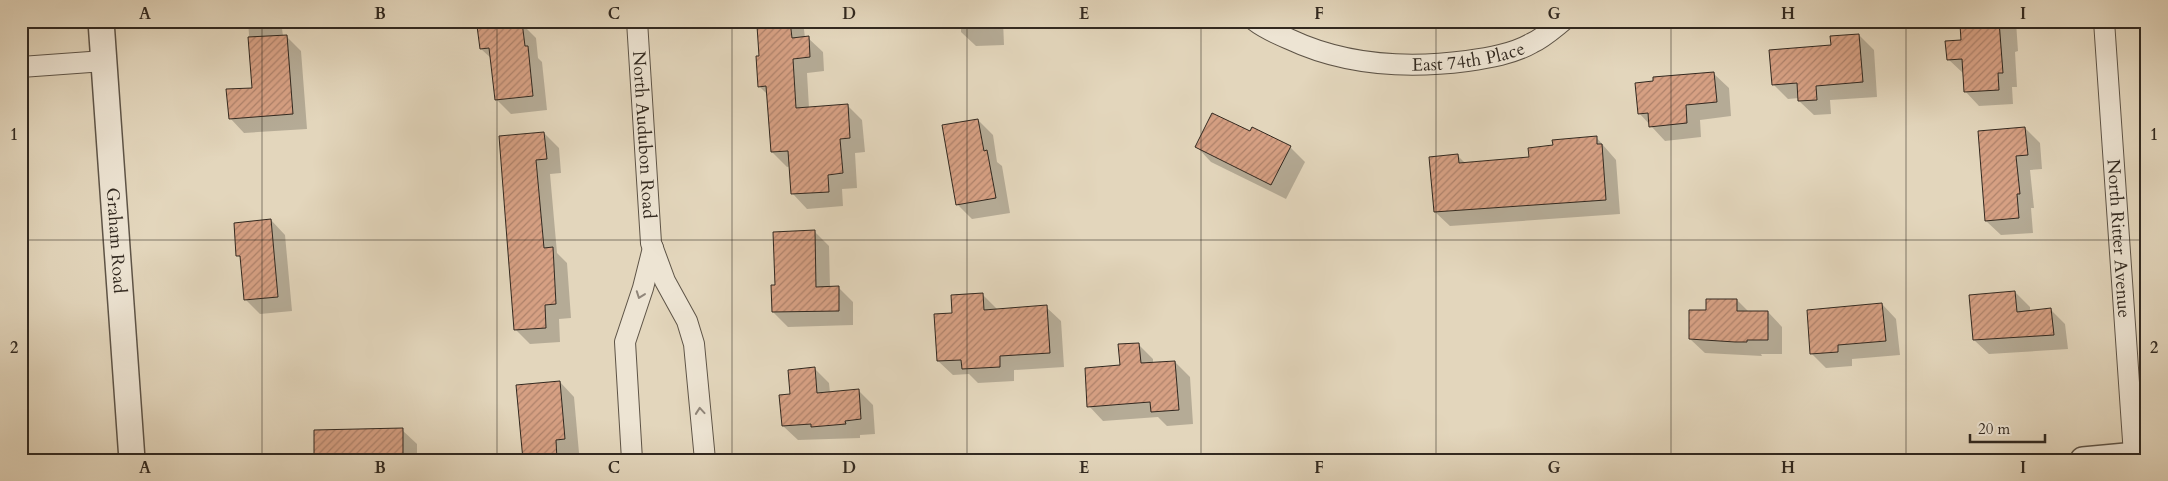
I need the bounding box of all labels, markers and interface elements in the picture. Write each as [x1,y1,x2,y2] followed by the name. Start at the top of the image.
[139,3,151,25] text: A
[374,3,386,25] text: B
[608,3,620,25] text: C
[842,3,856,25] text: D
[1079,3,1089,25] text: E
[1314,3,1324,25] text: F
[1547,3,1561,25] text: G
[1781,3,1795,25] text: H
[2020,3,2026,25] text: I
[1412,36,1528,77] street label: East 74th Place
[626,50,662,220] street label: North Audubon Road
[10,124,18,146] text: 1
[2150,124,2158,146] text: 1
[2101,158,2137,319] street label: North Ritter Avenue
[100,187,133,295] street label: Graham Road
[636,290,646,299] one-way arrow
[10,337,18,359] text: 2
[2150,337,2158,359] text: 2
[695,407,706,415] one-way arrow
[1970,411,2046,443] scale bar
[1978,419,2010,439] text: 20 m
[139,457,151,479] text: A
[374,457,386,479] text: B
[608,457,620,479] text: C
[842,457,856,479] text: D
[1079,457,1089,479] text: E
[1314,457,1324,479] text: F
[1547,457,1561,479] text: G
[1781,457,1795,479] text: H
[2020,457,2026,479] text: I

